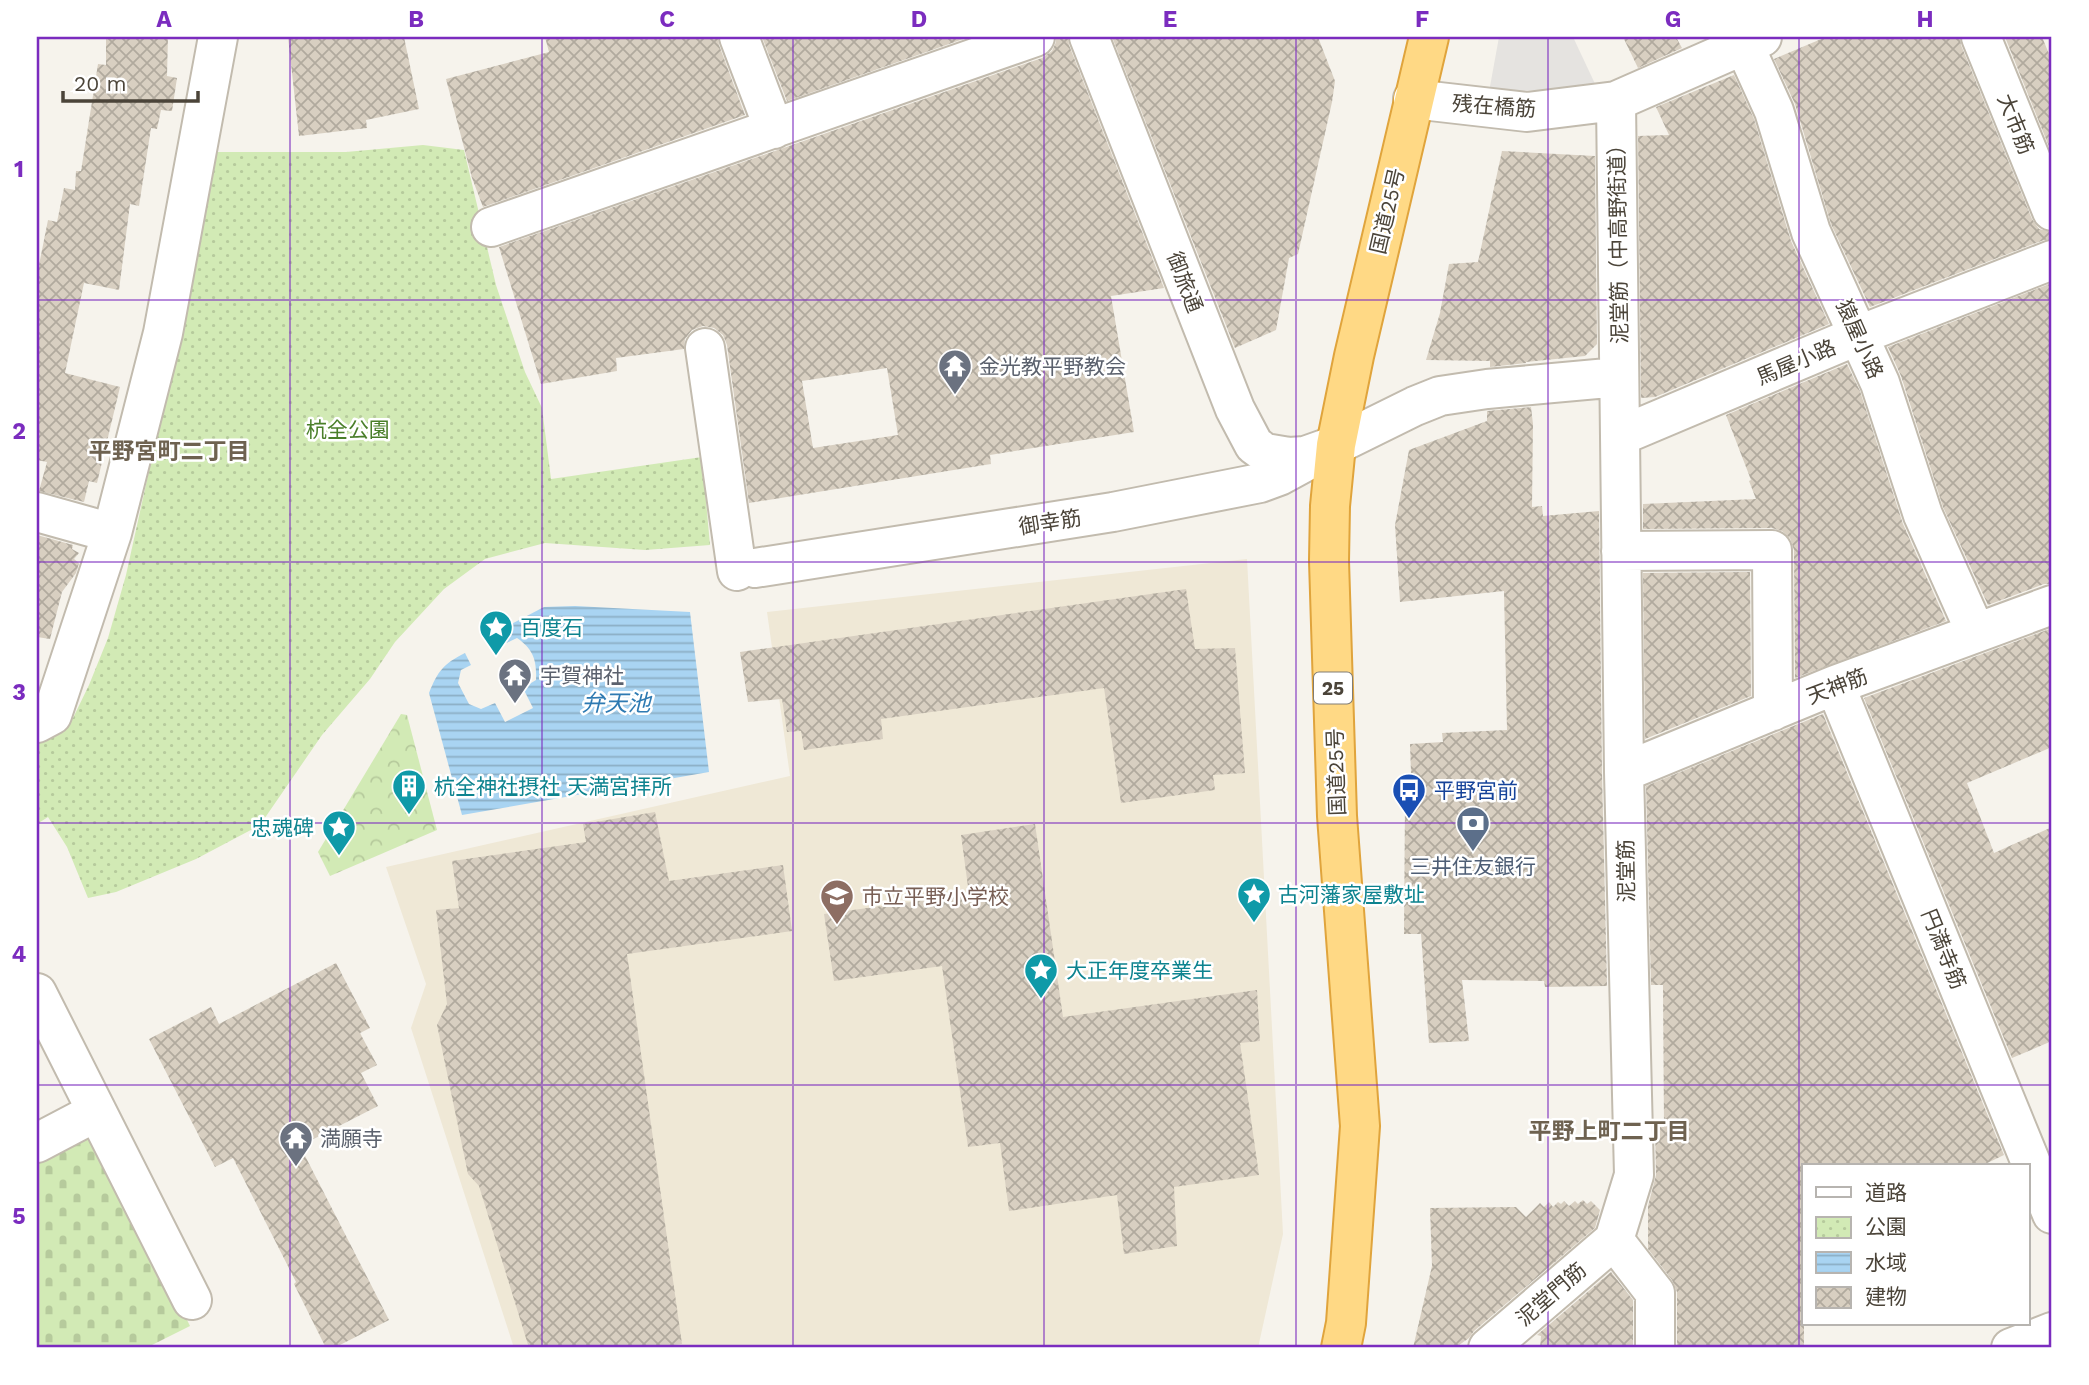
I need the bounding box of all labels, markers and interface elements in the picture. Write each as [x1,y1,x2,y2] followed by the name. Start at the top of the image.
[156,6,172,33] text: A
[408,6,424,33] text: B
[659,6,675,33] text: C
[911,6,927,33] text: D
[1163,6,1177,33] text: E
[1415,6,1429,33] text: F
[1665,6,1681,33] text: G
[1916,6,1934,33] text: H
[63,60,198,104] scale bar
[74,71,126,96] text: 20 m
[1993,90,2039,158] street label: 大市筋
[1451,91,1537,121] street label: 残在橋筋
[1604,134,1632,344] street label: 泥堂筋（中高野街道）
[14,156,24,183] text: 1
[1365,166,1409,256] street label: 国道25号
[1162,248,1208,316] street label: 御旅通
[1831,296,1889,382] street label: 猿屋小路
[1752,334,1840,390] street label: 馬屋小路
[936,347,974,396] temple icon: 金光教平野教会
[979,354,1126,379] place label: 金光教平野教会
[306,417,390,442] park label: 杭全公園
[12,418,26,445] text: 2
[89,438,250,465] district label: 平野宮町二丁目
[1017,505,1083,539] street label: 御幸筋
[477,608,515,657] place icon: 百度石
[520,615,583,640] place label: 百度石
[496,656,534,705] temple icon: 宇賀神社
[540,663,624,688] place label: 宇賀神社
[1803,663,1871,709] street label: 天神筋
[1314,673,1352,704] road number: 25
[12,679,26,706] text: 3
[582,690,653,717] water label: 弁天池
[1322,728,1350,816] street label: 国道25号
[390,767,428,816] building icon: 杭全神社摂社 天満宮拝所
[1390,771,1428,820] bus stop icon: 平野宮前
[434,774,672,799] place label: 杭全神社摂社 天満宮拝所
[1434,778,1518,803] place label: 平野宮前
[1454,804,1492,853] bank icon: 三井住友銀行
[320,808,358,857] place icon: 忠魂碑
[251,815,314,840] place label: 忠魂碑
[1613,839,1639,903] street label: 泥堂筋
[1410,854,1536,879] place label: 三井住友銀行
[1235,875,1273,924] place icon: 古河藩家屋敷址
[818,877,856,926] school or university icon: 市立平野小学校
[1278,882,1425,907] place label: 古河藩家屋敷址
[862,884,1009,909] place label: 市立平野小学校
[1917,905,1971,993] street label: 円満寺筋
[12,941,27,968] text: 4
[1022,951,1060,1000] place icon: 大正年度卒業生
[1066,958,1213,983] place label: 大正年度卒業生
[1529,1118,1690,1145] district label: 平野上町二丁目
[277,1119,315,1168] temple icon: 満願寺
[320,1126,383,1151] place label: 満願寺
[1802,1164,2030,1326] legend
[1865,1180,1907,1205] text: 道路
[12,1203,26,1230] text: 5
[1865,1214,1907,1239] text: 公園
[1865,1250,1907,1275] text: 水域
[1511,1257,1591,1331] street label: 泥堂門筋
[1865,1284,1907,1309] text: 建物

